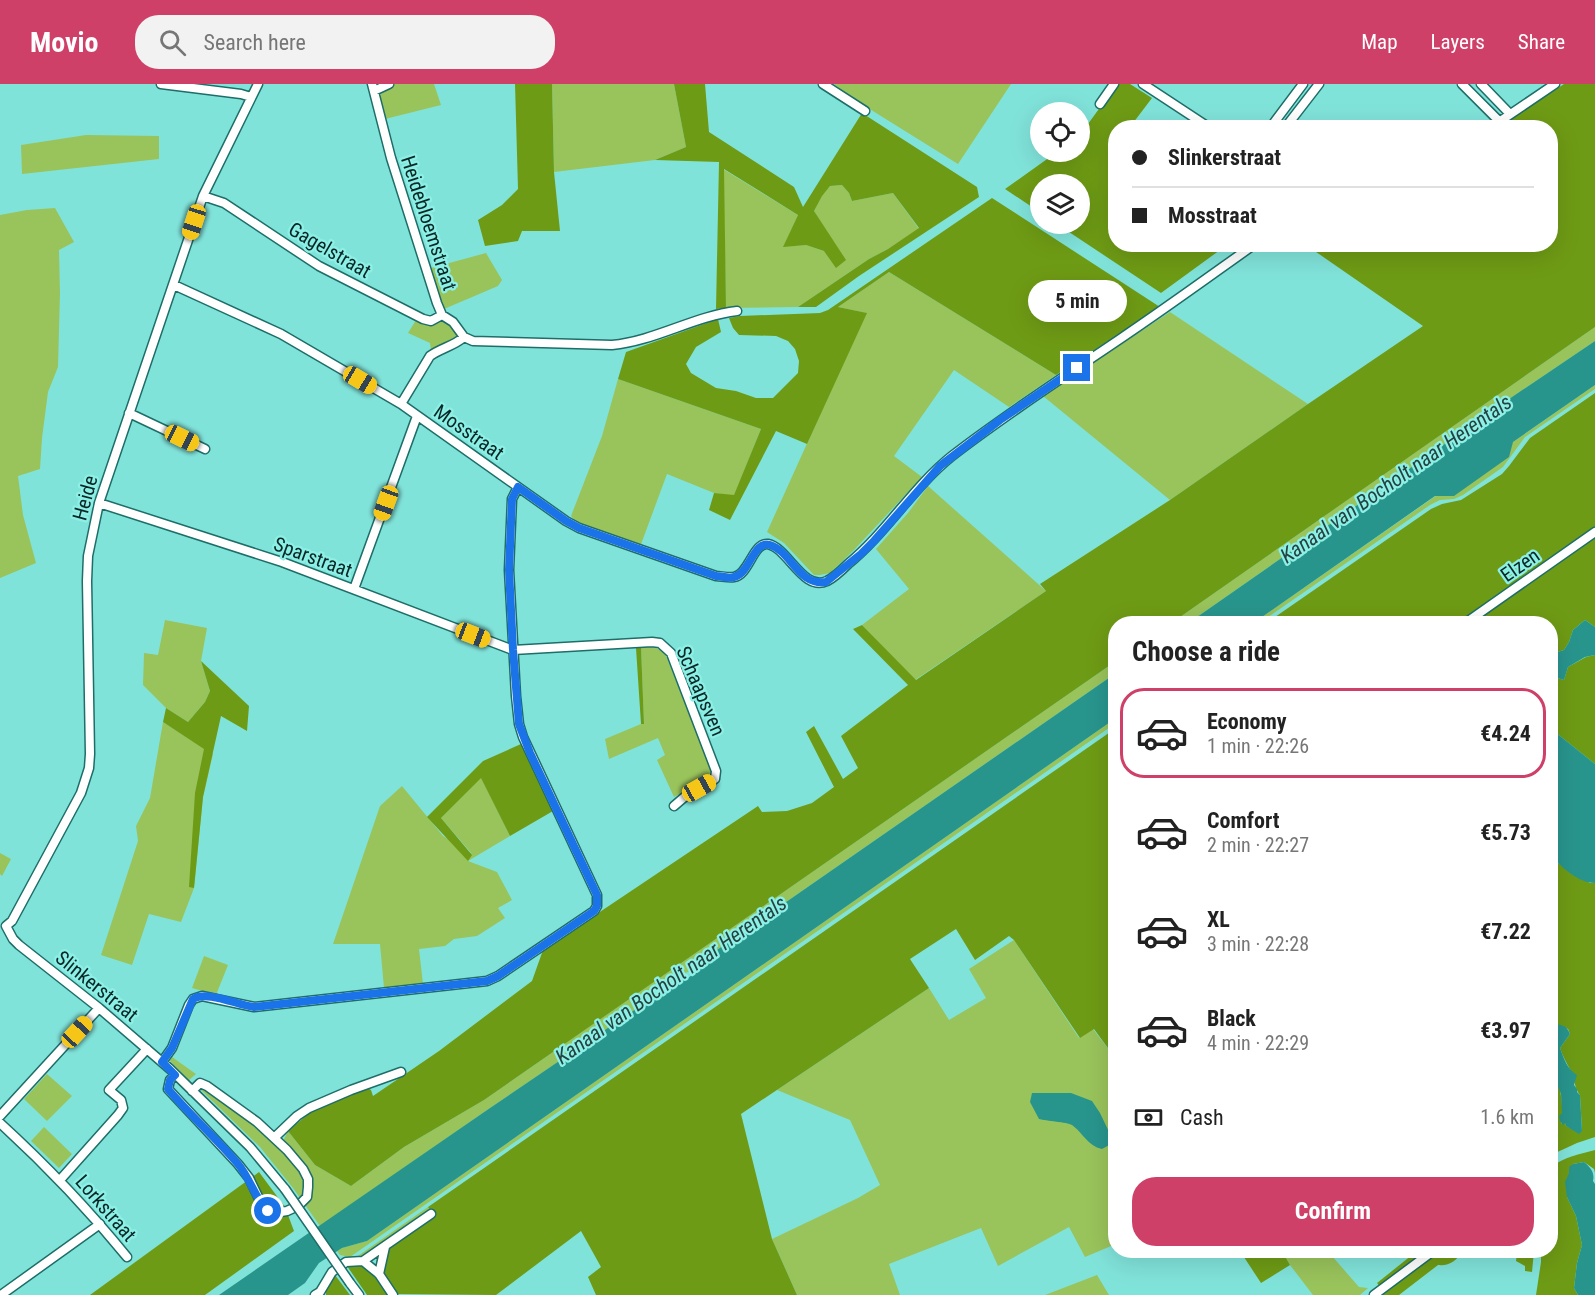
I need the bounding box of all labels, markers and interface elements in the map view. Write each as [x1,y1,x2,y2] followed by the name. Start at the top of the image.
[135,15,555,69] search box
[30,26,99,59] text: Movio
[156,26,189,59] icon: search
[204,30,306,55] text: Search here
[1361,30,1398,54] text: Map
[1431,30,1485,54] text: Layers
[1518,30,1565,54] text: Share
[1030,102,1090,234] map controls
[1030,102,1090,162] button: locate
[1168,145,1281,170] text: Slinkerstraat
[396,153,462,294] street label: Heidebloemstraat
[1030,174,1090,234] button: layers
[180,202,208,242] car
[1168,203,1257,228] text: Mosstraat
[285,217,375,283] street label: Gagelstraat
[1028,281,1126,323] callout: 5 min
[1055,289,1100,313] text: 5 min
[1063,354,1090,381] route end
[340,363,380,397] car
[1276,390,1516,568] water label: Kanaal van Bocholt naar Herentals
[429,399,509,465] street label: Mosstraat
[162,422,202,454] car
[67,473,103,523] street label: Heide
[371,483,401,523] car
[270,532,356,582] street label: Sparstraat
[1496,543,1544,587] street label: Elzen
[453,620,493,650] car
[1132,636,1280,668] text: Choose a ride
[671,643,731,739] street label: Schaapsven
[1135,706,1189,760] icon: car
[1207,709,1287,734] text: Economy
[1480,721,1531,746] text: €4.24
[1207,734,1309,758] text: 1 min · 22:26
[679,771,719,805] car
[1135,805,1189,859] icon: car
[1207,808,1280,833] text: Comfort
[1480,820,1531,845] text: €5.73
[1207,833,1309,857] text: 2 min · 22:27
[551,891,791,1069] water label: Kanaal van Bocholt naar Herentals
[1135,904,1189,958] icon: car
[1207,907,1230,932] text: XL
[1480,919,1531,944] text: €7.22
[1207,932,1309,956] text: 3 min · 22:28
[51,945,143,1027] street label: Slinkerstraat
[1135,1003,1189,1057] icon: car
[1207,1006,1256,1031] text: Black
[58,1013,96,1051] car
[1480,1018,1531,1043] text: €3.97
[1207,1031,1309,1055] text: 4 min · 22:29
[1132,1101,1165,1134] icon: cash
[1180,1105,1224,1130] text: Cash
[1480,1105,1534,1129] text: 1.6 km
[71,1170,142,1246] street label: Lorkstraat
[1132,1177,1534,1246] button: Confirm
[254,1197,281,1224] route start

